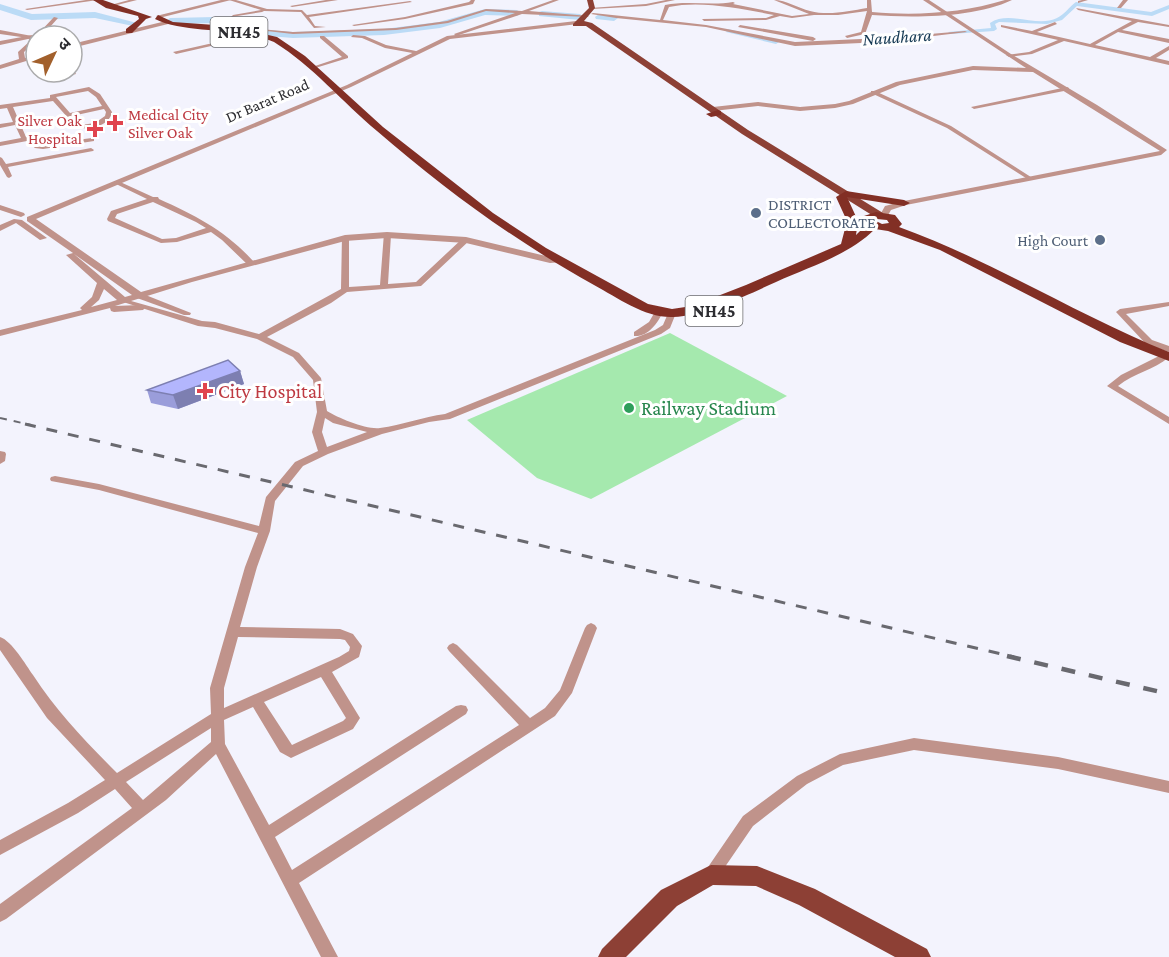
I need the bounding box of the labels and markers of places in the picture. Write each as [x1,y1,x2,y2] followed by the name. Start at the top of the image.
[128,106,209,141] place label: Medical City Silver Oak
[17,112,82,148] place label: Silver Oak Hospital
[106,114,124,132] marker: Medical City Silver Oak
[86,120,104,138] marker: Silver Oak Hospital
[768,196,876,231] place label: DISTRICT COLLECTORATE
[749,206,763,220] marker: DISTRICT COLLECTORATE
[1017,232,1089,250] place label: High Court
[1093,233,1107,247] marker: High Court
[218,380,322,403] place label: City Hospital
[196,382,214,400] marker: City Hospital
[641,397,776,420] place label: Railway Stadium
[622,401,636,415] marker: Railway Stadium

